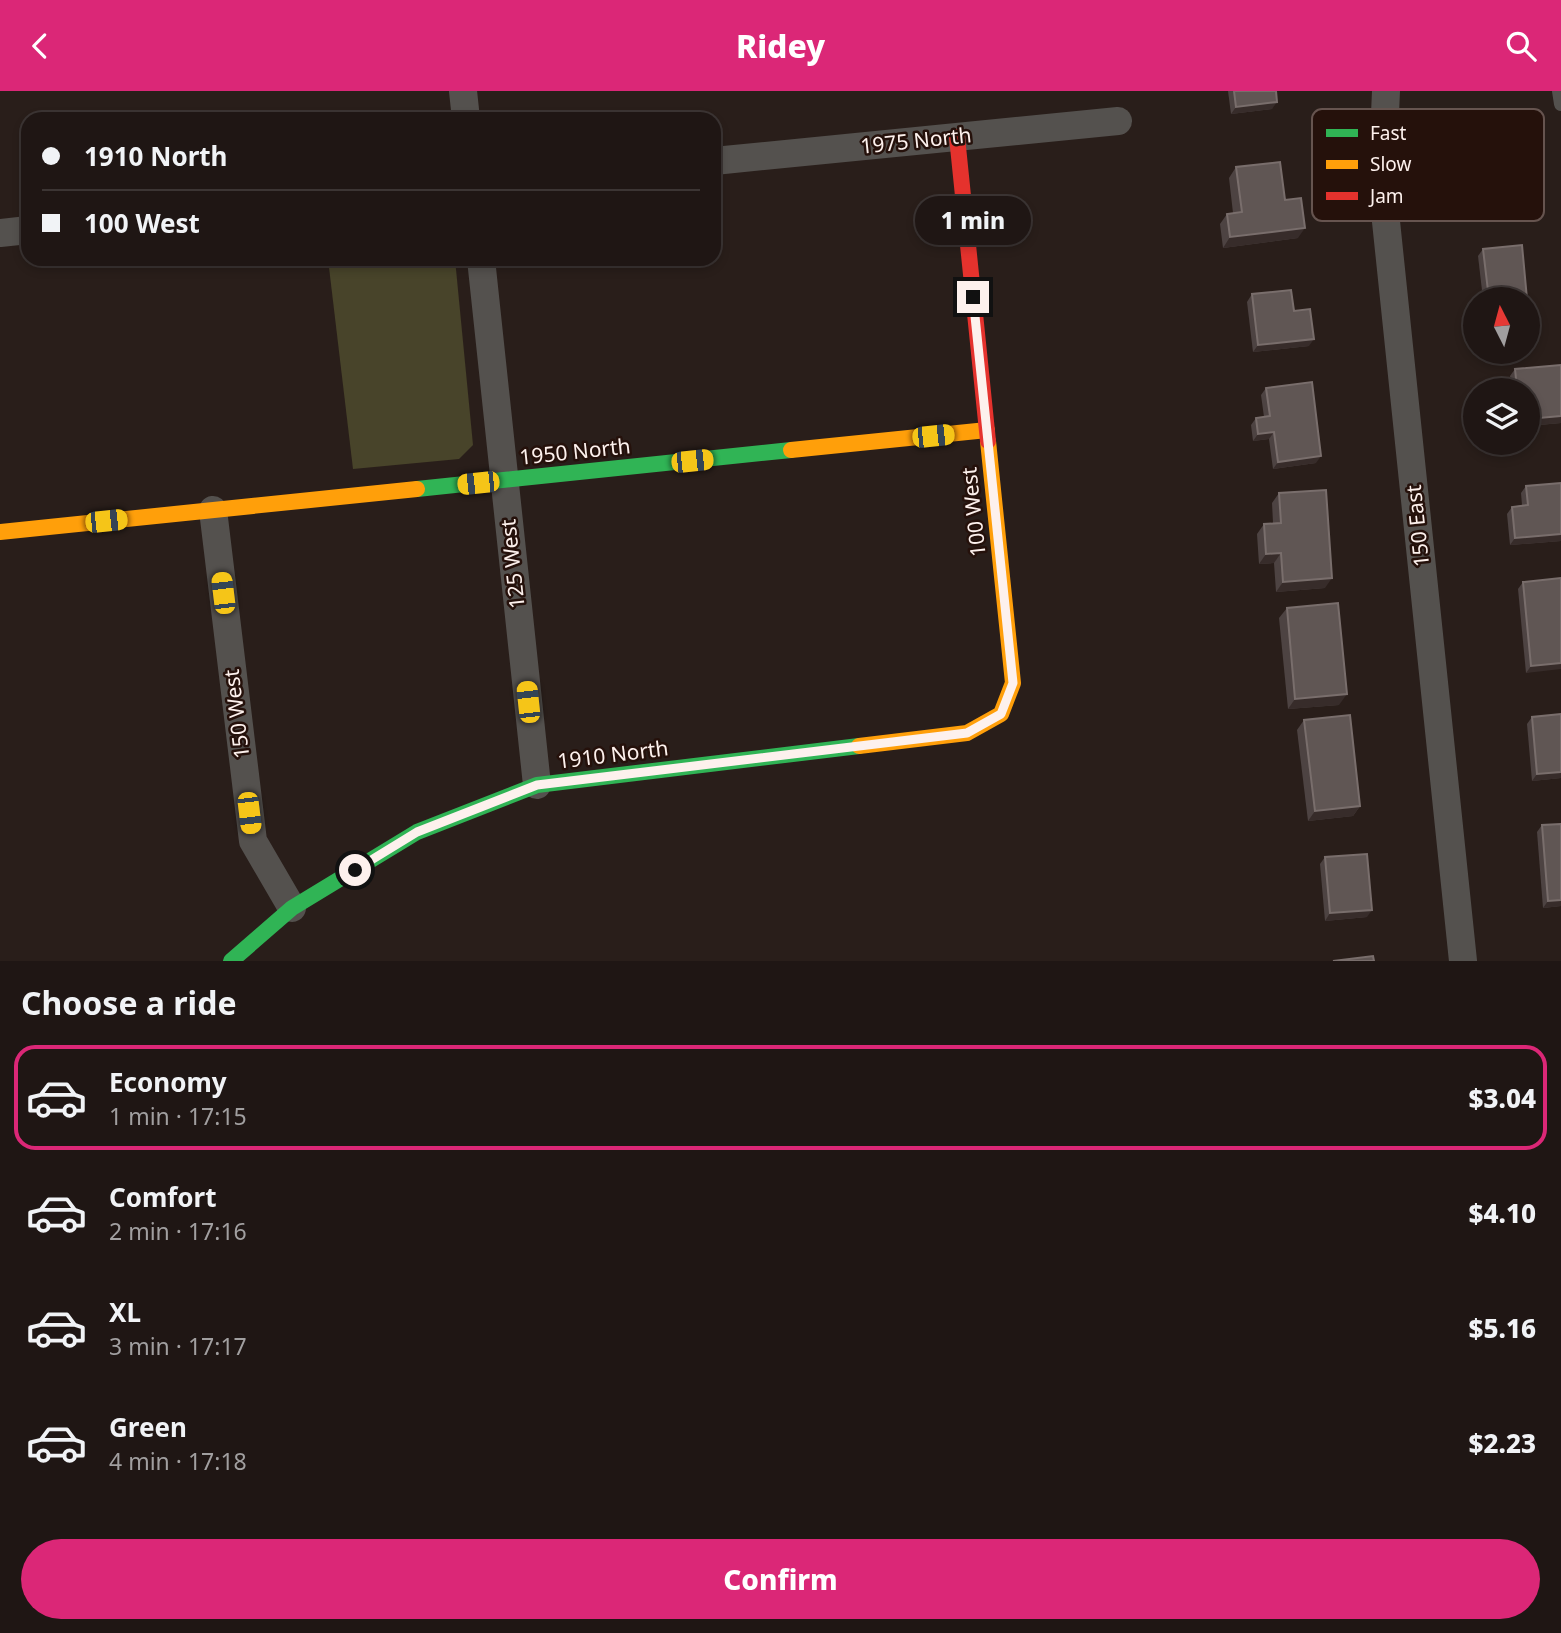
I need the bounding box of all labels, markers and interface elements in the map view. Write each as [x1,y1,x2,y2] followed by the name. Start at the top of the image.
[736,24,825,67] text: Ridey
[21,27,59,65] icon: back
[1502,27,1540,65] icon: search
[1312,109,1544,221] legend
[859,120,973,160] street label: 1975 North
[1370,120,1407,146] text: Fast
[84,138,227,174] text: 1910 North
[1370,151,1411,177] text: Slow
[1368,183,1404,209] text: Jam
[915,195,1031,245] callout: 1 min
[941,204,1005,236] text: 1 min
[84,205,200,241] text: 100 West
[957,281,989,313] route end
[1463,287,1540,364] north arrow
[1463,287,1540,455] map controls
[1463,378,1540,455] button: layers
[912,423,955,449] car
[518,431,632,471] street label: 1950 North
[671,448,714,474] car
[954,465,992,558] street label: 100 West
[457,470,500,496] car
[1399,483,1435,569] street label: 150 East
[85,508,128,534] car
[493,517,531,610] street label: 125 West
[211,571,236,615] car
[217,667,255,761] street label: 150 West
[516,680,541,724] car
[556,733,670,775] street label: 1910 North
[237,791,262,835] car
[339,854,371,886] route start
[21,981,237,1024] text: Choose a ride
[109,1064,227,1100] text: Economy
[25,1066,88,1129] icon: car
[1469,1080,1536,1116] text: $3.04
[109,1100,247,1132] text: 1 min · 17:15
[109,1179,217,1215] text: Comfort
[25,1181,88,1244] icon: car
[1469,1195,1536,1231] text: $4.10
[109,1215,247,1247] text: 2 min · 17:16
[109,1294,141,1330] text: XL
[25,1296,88,1359] icon: car
[1469,1310,1536,1346] text: $5.16
[109,1330,247,1362] text: 3 min · 17:17
[109,1409,187,1445] text: Green
[25,1411,88,1474] icon: car
[1469,1425,1536,1461] text: $2.23
[109,1445,247,1477] text: 4 min · 17:18
[21,1539,1540,1619] button: Confirm

